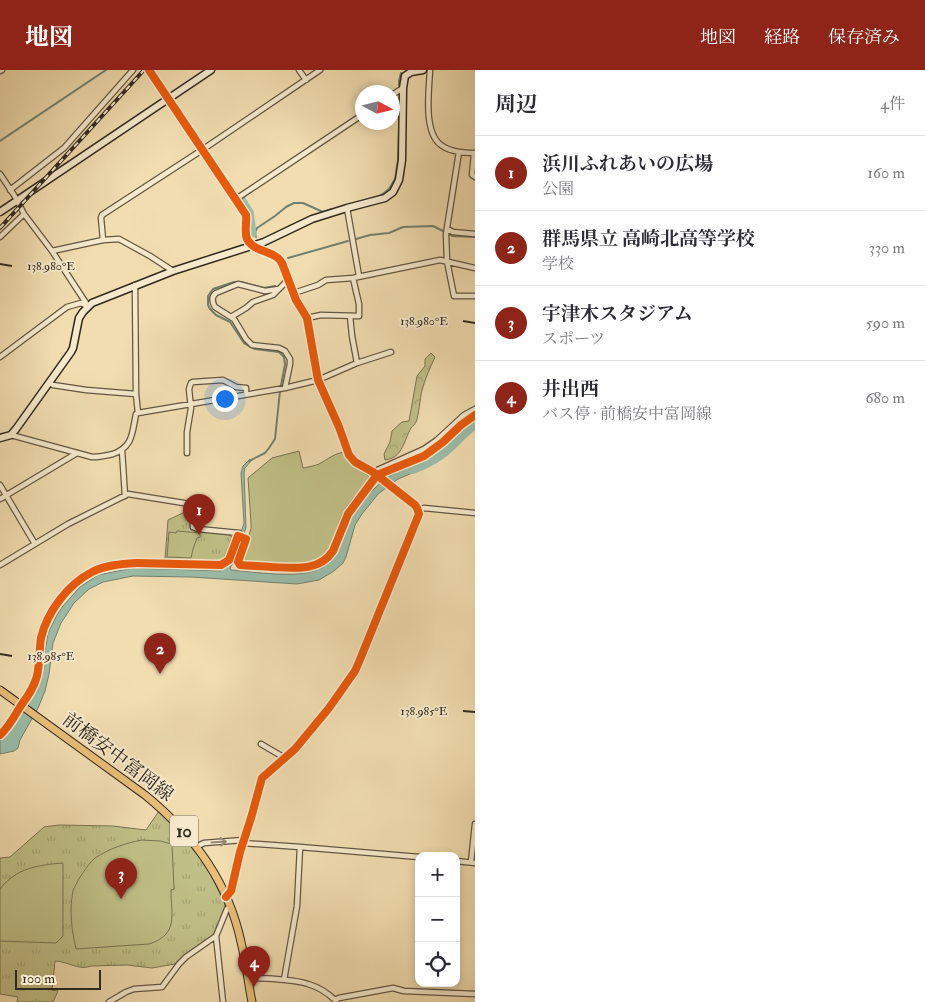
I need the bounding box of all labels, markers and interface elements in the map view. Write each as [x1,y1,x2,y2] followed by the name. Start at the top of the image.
[25,22,73,53] text: 地図
[700,26,736,49] text: 地図
[764,26,800,49] text: 経路
[828,26,900,49] text: 保存済み
[355,85,400,130] north arrow
[495,91,537,118] text: 周辺
[880,94,905,114] text: 4件
[542,152,713,176] text: 浜川ふれあいの広場
[508,163,514,183] text: 1
[867,163,905,183] text: 160 m
[542,179,574,199] text: 公園
[542,227,755,251] text: 群馬県立 高崎北高等学校
[507,238,515,258] text: 2
[869,238,905,258] text: 330 m
[542,254,574,274] text: 学校
[27,259,75,274] text: 138.980°E
[542,302,693,326] text: 宇津木スタジアム
[508,313,514,333] text: 3
[866,313,905,333] text: 590 m
[400,314,448,329] text: 138.980°E
[542,329,605,349] text: スポーツ
[542,377,599,401] text: 井出西
[212,386,238,412] your location
[507,388,515,408] text: 4
[865,388,905,408] text: 680 m
[542,404,712,424] text: バス停 · 前橋安中富岡線
[183,494,215,535] pin: 1
[144,633,176,674] pin: 2
[28,649,75,664] text: 138.985°E
[401,704,448,719] text: 138.985°E
[58,707,178,807] street label: 前橋安中富岡線
[170,816,198,846] road number: 10
[211,837,227,846] one-way arrow
[415,852,460,987] map controls
[415,852,460,897] button: +
[105,858,137,899] pin: 3
[415,897,460,942] button: −
[415,942,460,987] button: locate
[238,946,270,987] pin: 4
[15,967,101,990] scale bar
[22,970,55,987] text: 100 m

